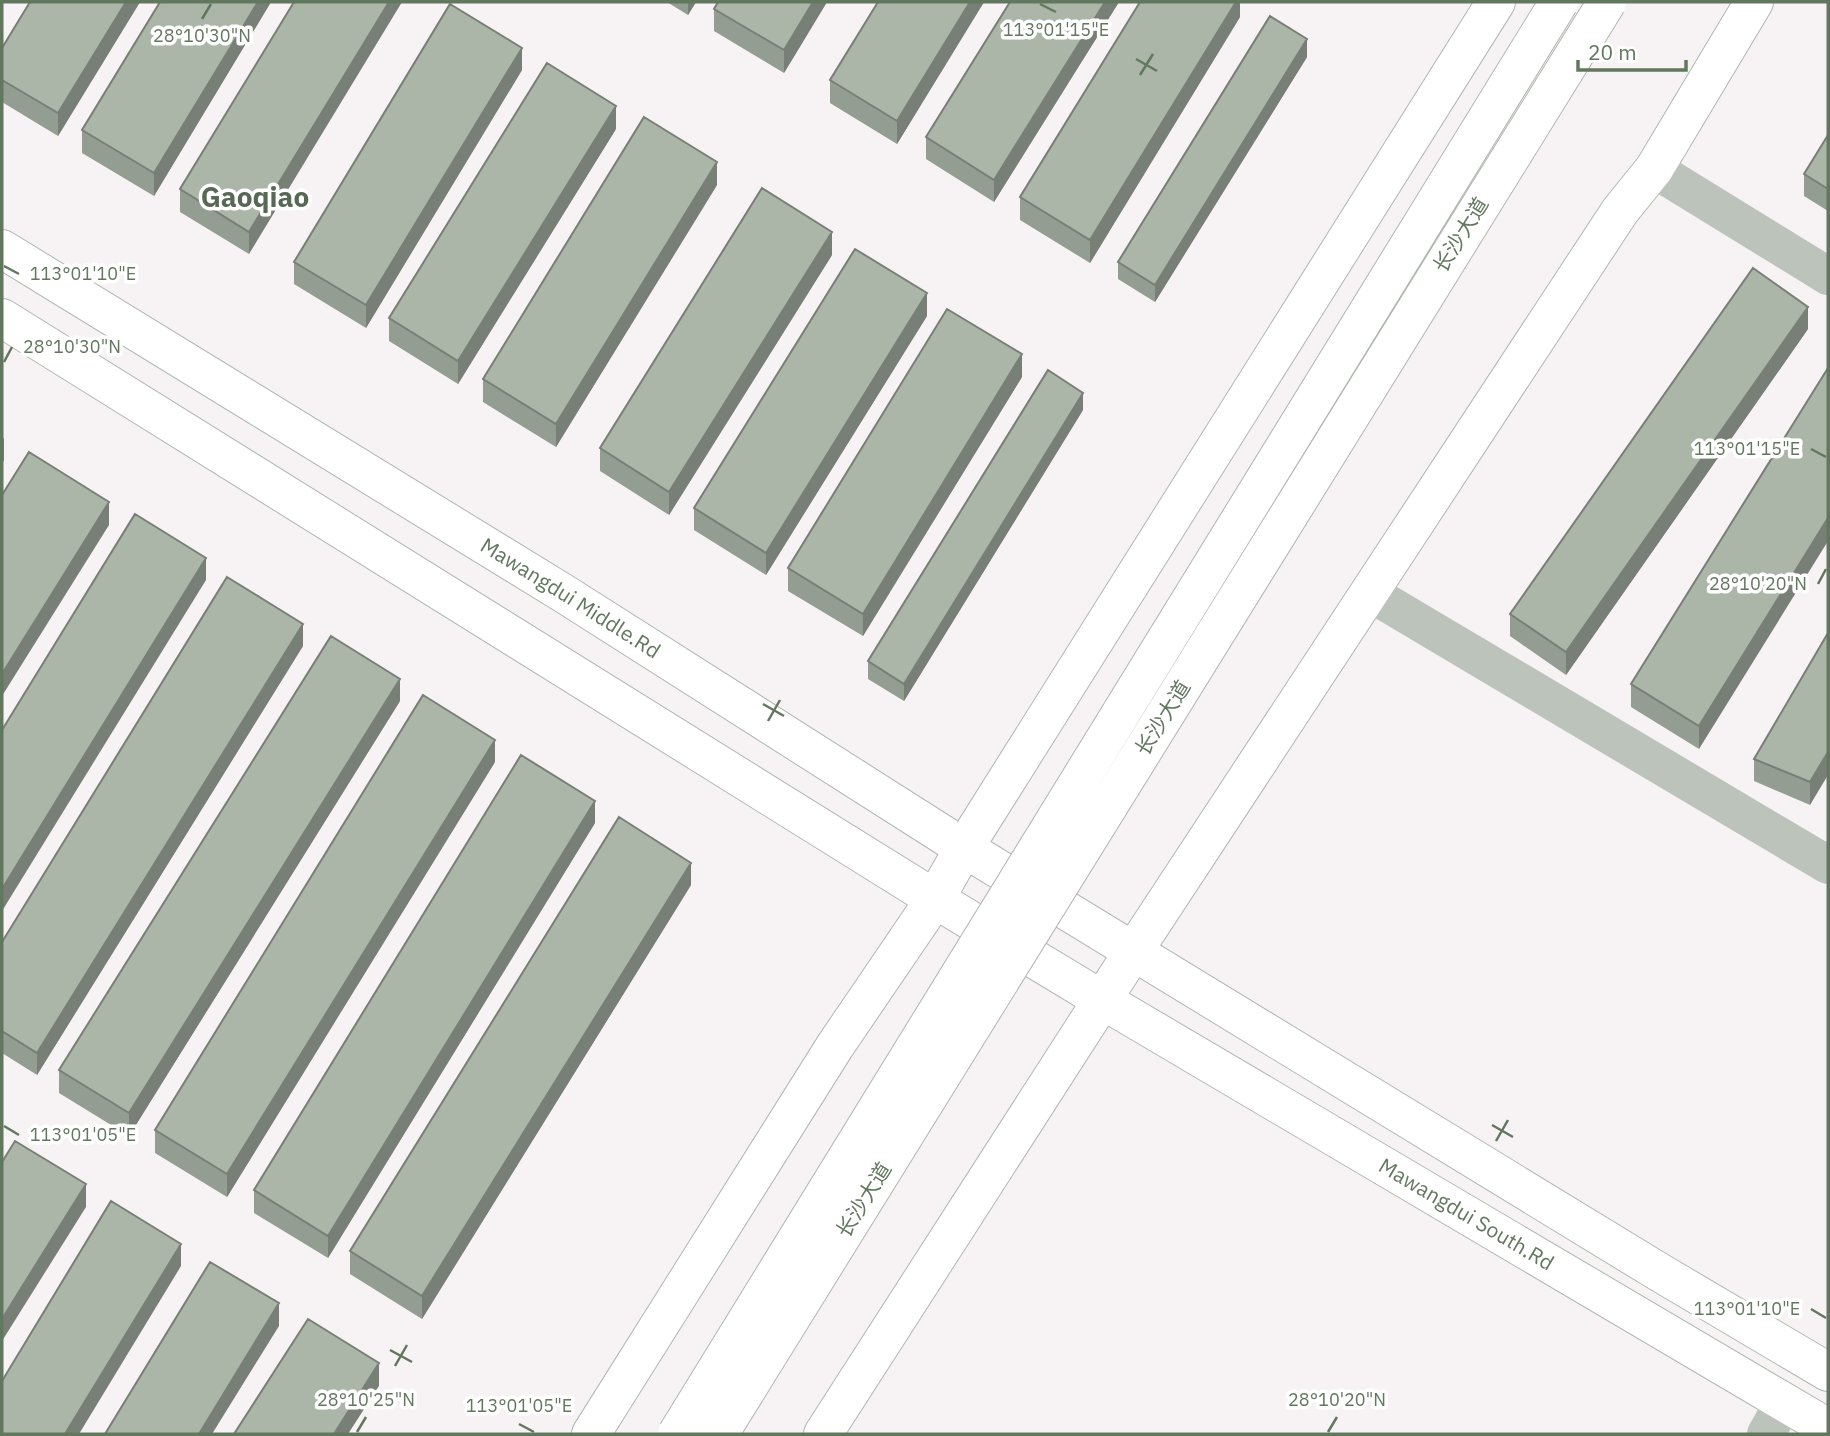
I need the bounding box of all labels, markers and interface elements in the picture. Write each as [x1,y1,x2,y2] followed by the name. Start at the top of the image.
[1003,18,1109,41] text: 113°01'15"E
[153,24,251,47] text: 28°10'30"N
[1578,28,1686,72] scale bar
[1588,38,1637,66] text: 20 m
[201,178,309,215] district label: Gaoqiao
[1426,191,1494,278] street label: 长沙大道
[30,262,136,285] text: 113°01'10"E
[23,335,121,358] text: 28°10'30"N
[1694,437,1800,460] text: 113°01'15"E
[476,531,666,664] street label: Mawangdui Middle.Rd
[1709,572,1807,595] text: 28°10'20"N
[1128,674,1196,761] street label: 长沙大道
[30,1123,136,1146] text: 113°01'05"E
[1374,1151,1559,1276] street label: Mawangdui South.Rd
[829,1156,897,1243] street label: 长沙大道
[1694,1297,1800,1320] text: 113°01'10"E
[317,1388,415,1411] text: 28°10'25"N
[1288,1388,1386,1411] text: 28°10'20"N
[466,1394,572,1417] text: 113°01'05"E

